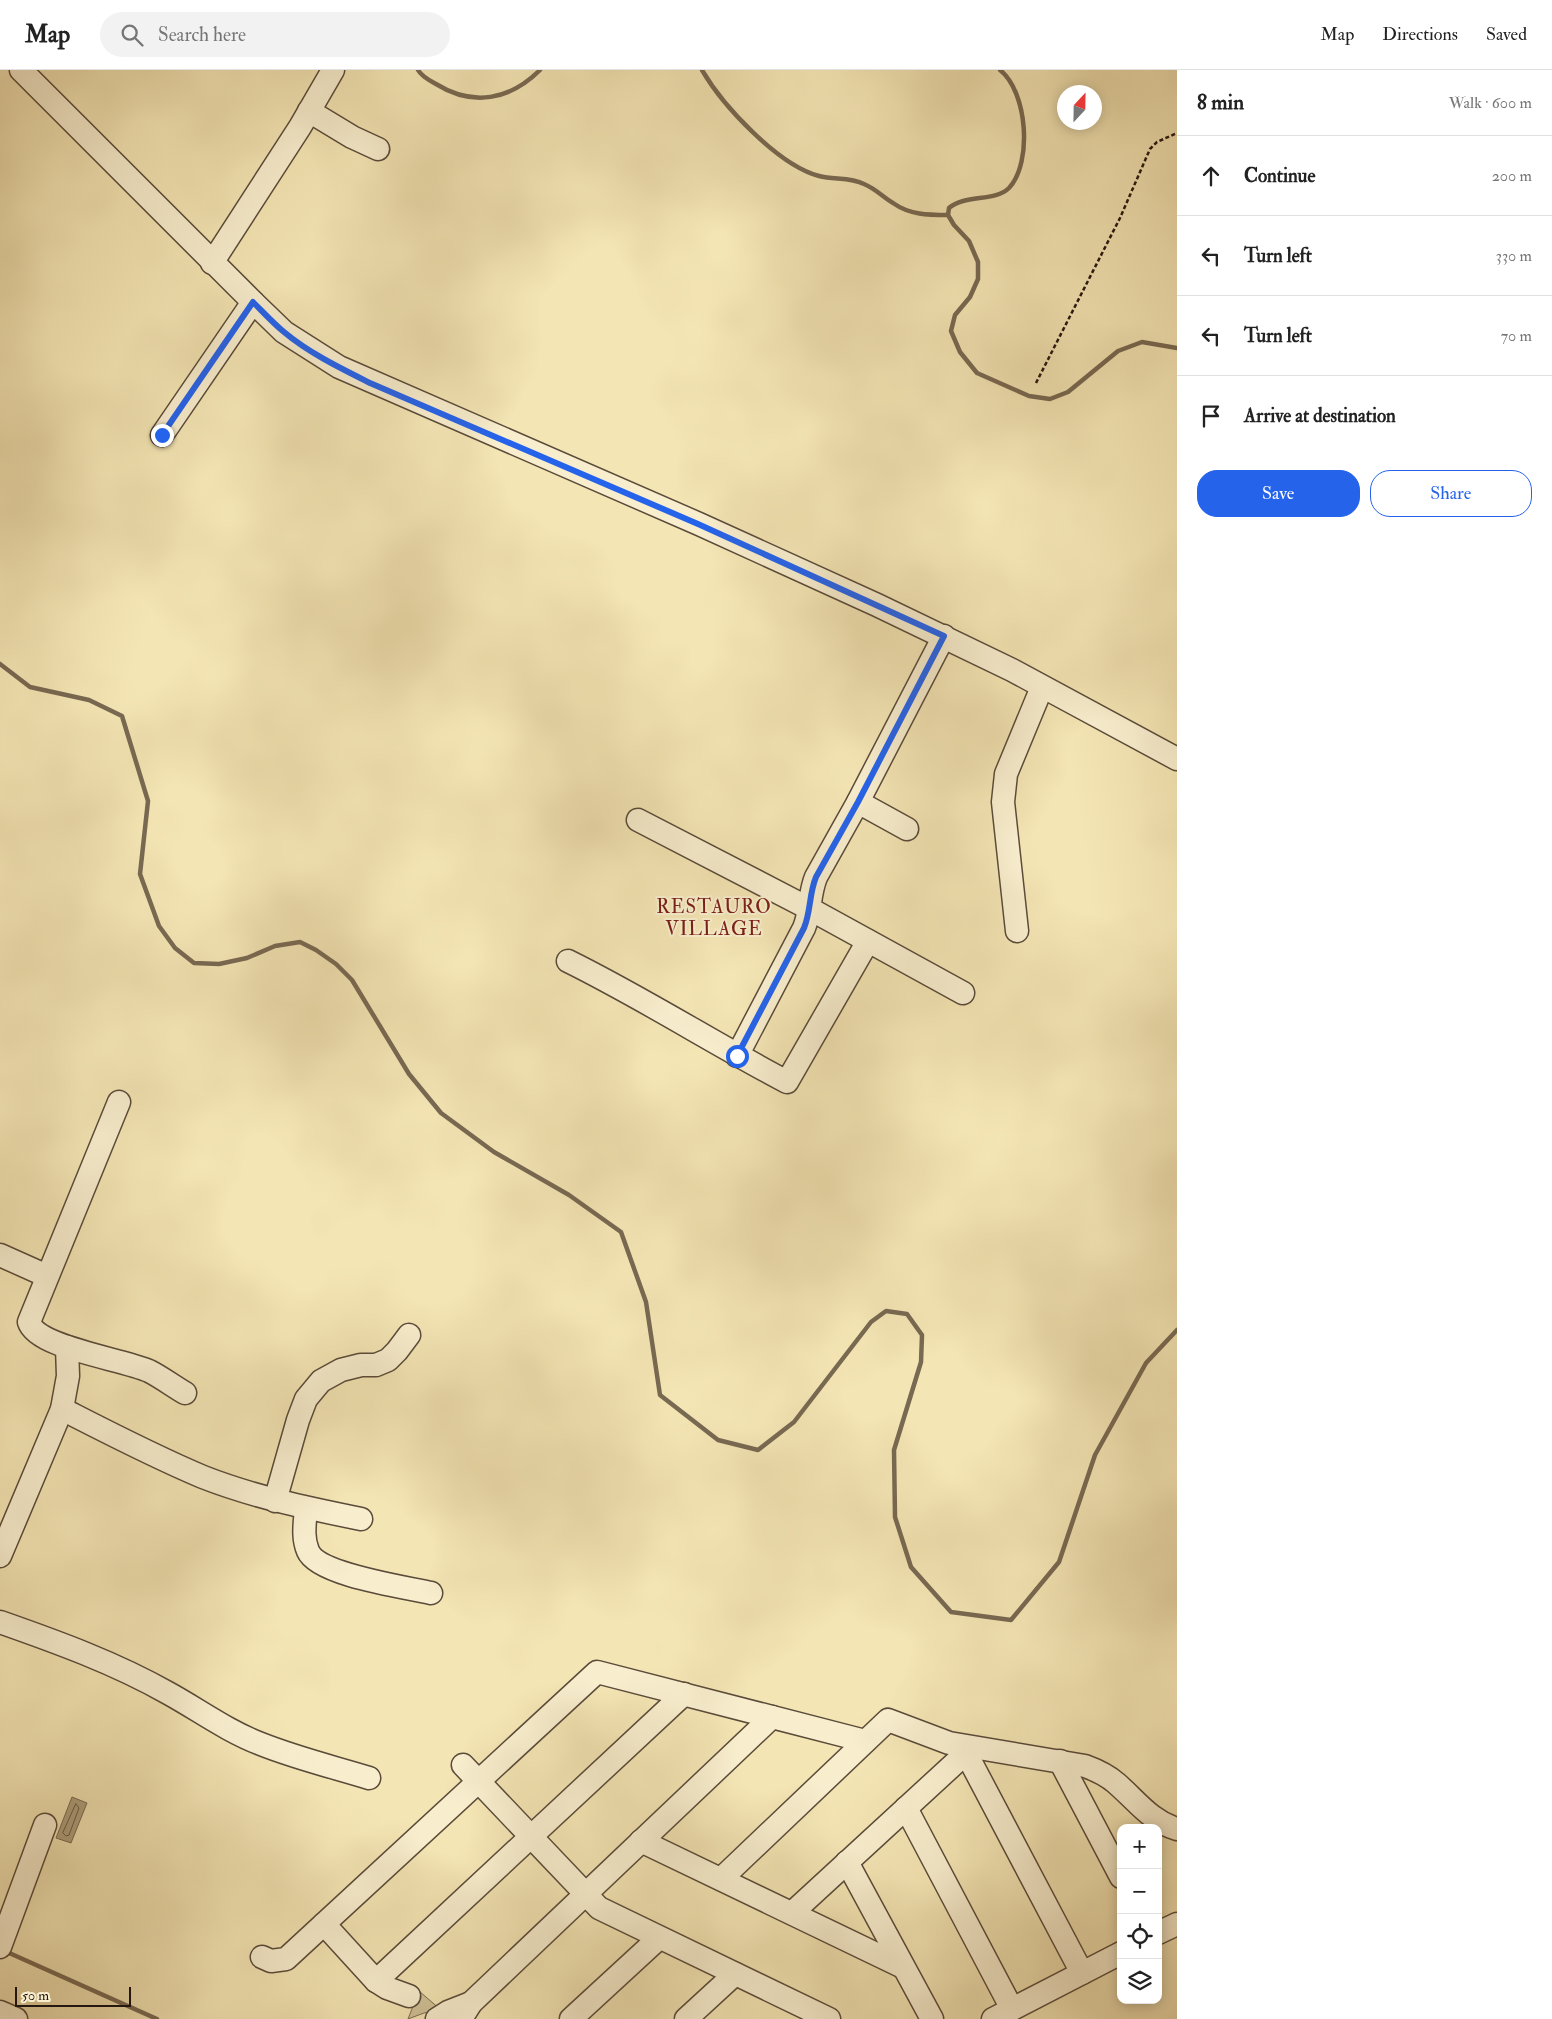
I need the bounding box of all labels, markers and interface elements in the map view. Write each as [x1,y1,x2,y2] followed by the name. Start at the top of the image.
[100,12,450,57] search box
[25,19,70,50] text: Map
[118,21,146,49] icon: search
[158,23,246,47] text: Search here
[1321,23,1354,46] text: Map
[1382,23,1458,46] text: Directions
[1486,23,1527,46] text: Saved
[1057,85,1102,130] north arrow
[1197,89,1244,116] text: 8 min
[1449,93,1532,113] text: Walk · 600 m
[1197,162,1225,190] icon: ahead
[1244,164,1315,188] text: Continue
[1492,166,1532,186] text: 200 m
[1197,242,1225,270] icon: left
[1244,244,1312,268] text: Turn left
[1496,246,1532,266] text: 330 m
[1197,322,1225,350] icon: left
[1244,324,1312,348] text: Turn left
[1501,326,1532,346] text: 70 m
[1197,402,1225,430] icon: arrive
[1244,404,1396,428] text: Arrive at destination
[151,424,174,447] route end
[1197,470,1360,517] button: Save
[1370,470,1532,517] button: Share
[656,895,772,941] district label: RESTAURO VILLAGE
[726,1045,749,1068] route start
[1117,1824,1162,2004] map controls
[1117,1824,1162,1869] button: +
[1117,1869,1162,1914] button: −
[1117,1914,1162,1959] button: locate
[1117,1959,1162,2004] button: layers
[15,1984,131,2007] scale bar
[22,1987,49,2004] text: 50 m

